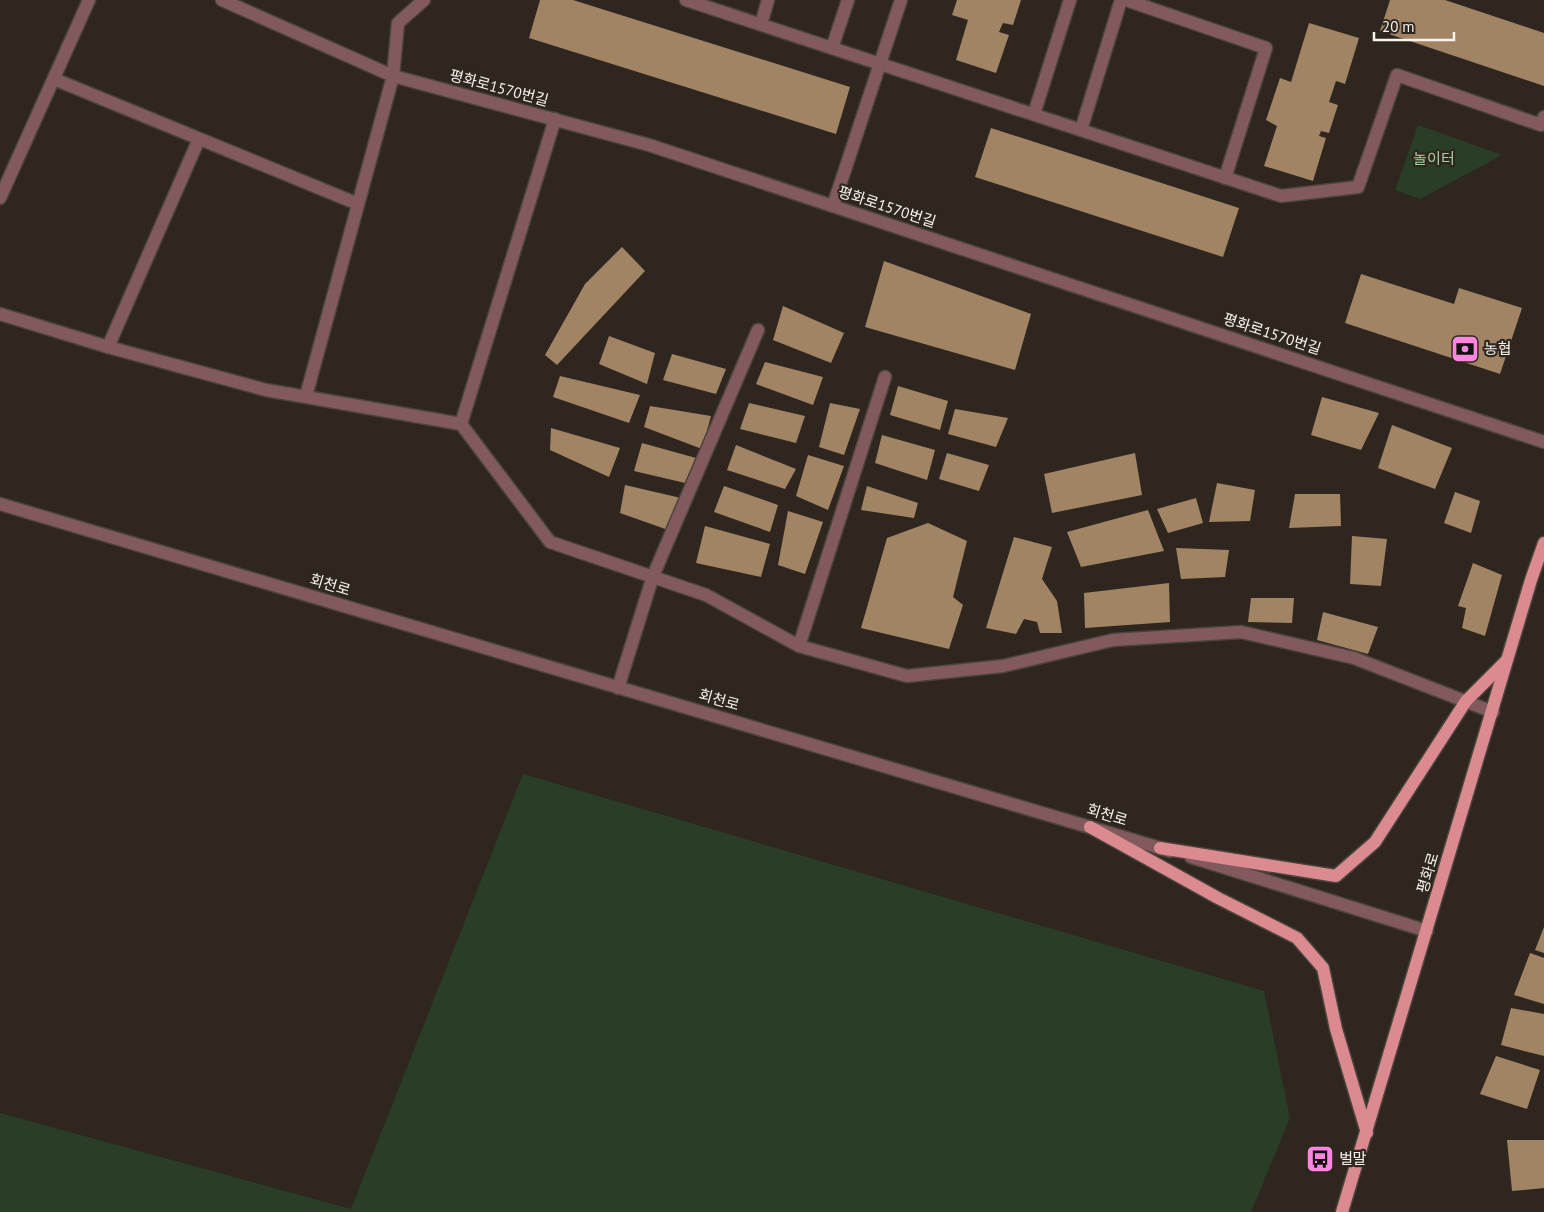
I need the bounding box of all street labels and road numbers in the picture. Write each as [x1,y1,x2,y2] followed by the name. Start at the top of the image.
[448,65,551,110] street label: 평화로1570번길
[836,182,938,231] street label: 평화로1570번길
[1221,309,1323,358] street label: 평화로1570번길
[308,569,353,600] street label: 회천로
[697,685,742,714] street label: 회천로
[1085,799,1130,830] street label: 회천로
[1412,850,1443,895] street label: 평화로

